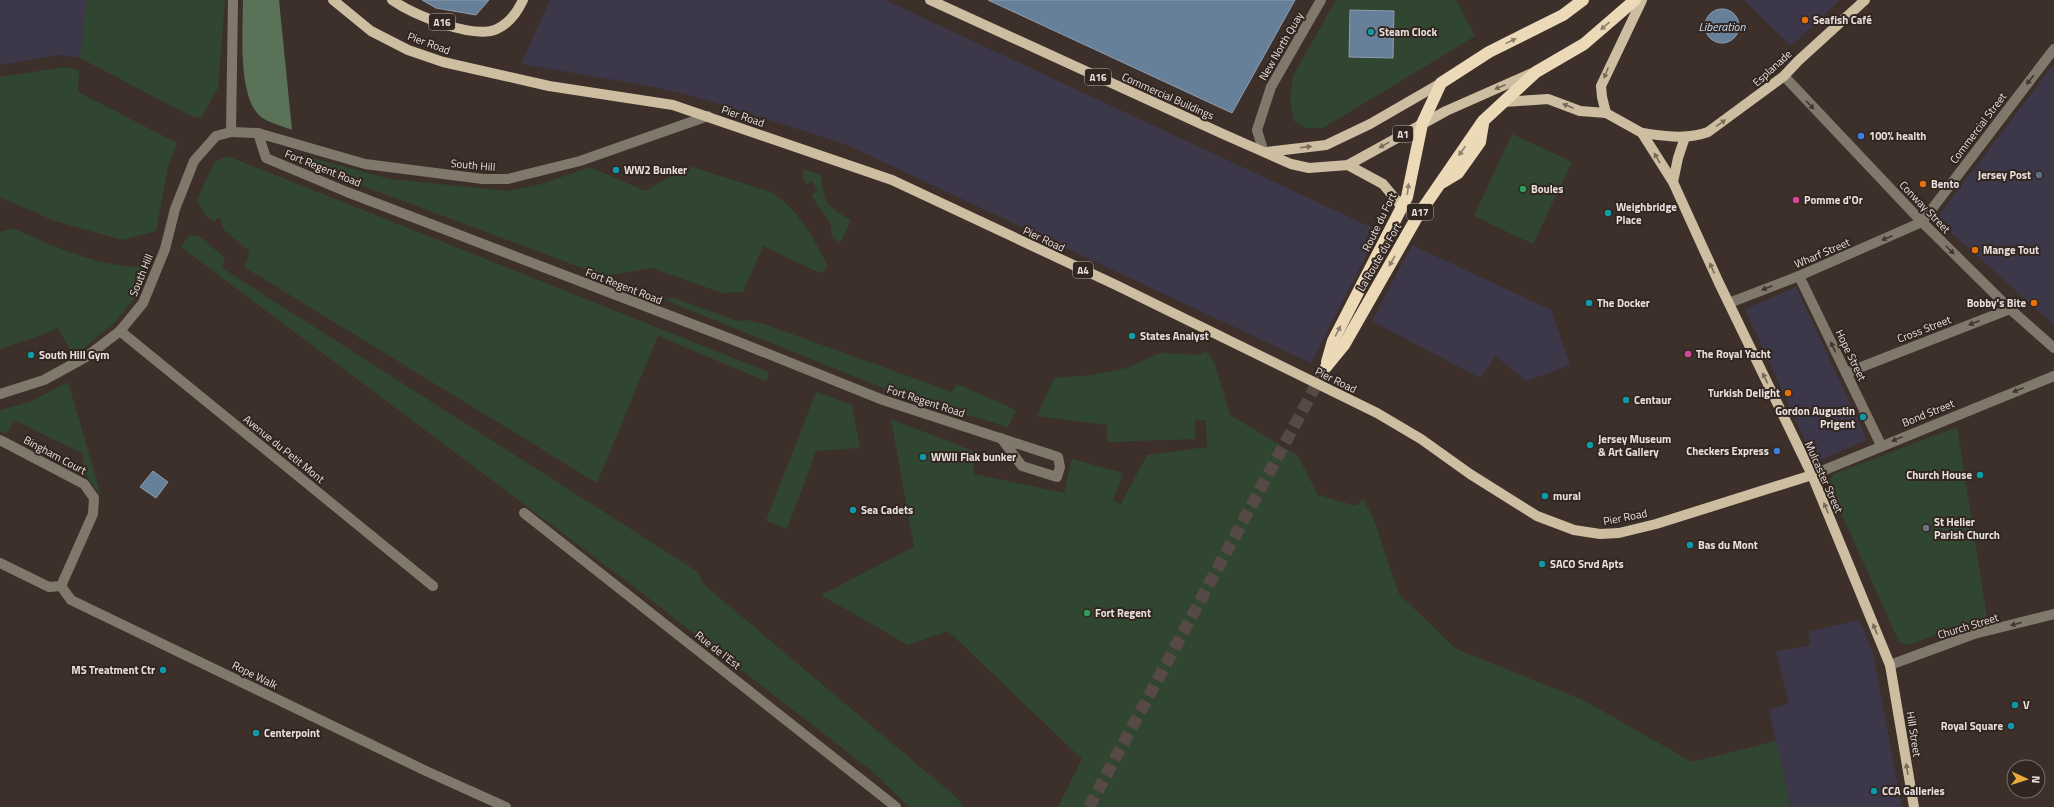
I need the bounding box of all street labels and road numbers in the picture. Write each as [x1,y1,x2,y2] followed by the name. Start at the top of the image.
[1255,8,1307,83] street label: New North Quay
[429,14,455,30] road number: A16
[405,28,453,58] street label: Pier Road
[1749,46,1795,90] street label: Esplanade
[1119,68,1217,124] street label: Commercial Buildings
[1085,69,1111,85] road number: A16
[1946,89,2010,167] street label: Commercial Street
[719,101,767,131] street label: Pier Road
[1393,126,1413,142] road number: A1
[282,145,364,191] street label: Fort Regent Road
[450,155,496,175] street label: South Hill
[1896,177,1954,237] street label: Conway Street
[1358,190,1400,254] street label: Route du Fort
[1407,204,1433,220] road number: A17
[1353,220,1405,294] street label: La Route du Fort
[1020,222,1068,256] street label: Pier Road
[1792,234,1853,272] street label: Wharf Street
[125,251,157,299] street label: South Hill
[1073,262,1093,278] road number: A4
[583,264,665,308] street label: Fort Regent Road
[1895,311,1953,347] street label: Cross Street
[1832,327,1870,383] street label: Hope Street
[1312,363,1360,397] street label: Pier Road
[885,381,967,421] street label: Fort Regent Road
[1899,395,1957,431] street label: Bond Street
[240,411,328,487] street label: Avenue du Petit Mont
[21,432,89,478] street label: Bingham Court
[1801,439,1847,516] street label: Mulcaster Street
[1602,505,1649,529] street label: Pier Road
[1936,609,2001,643] street label: Church Street
[692,627,744,673] street label: Rue de l'Est
[229,657,281,693] street label: Rope Walk
[1903,710,1925,758] street label: Hill Street

